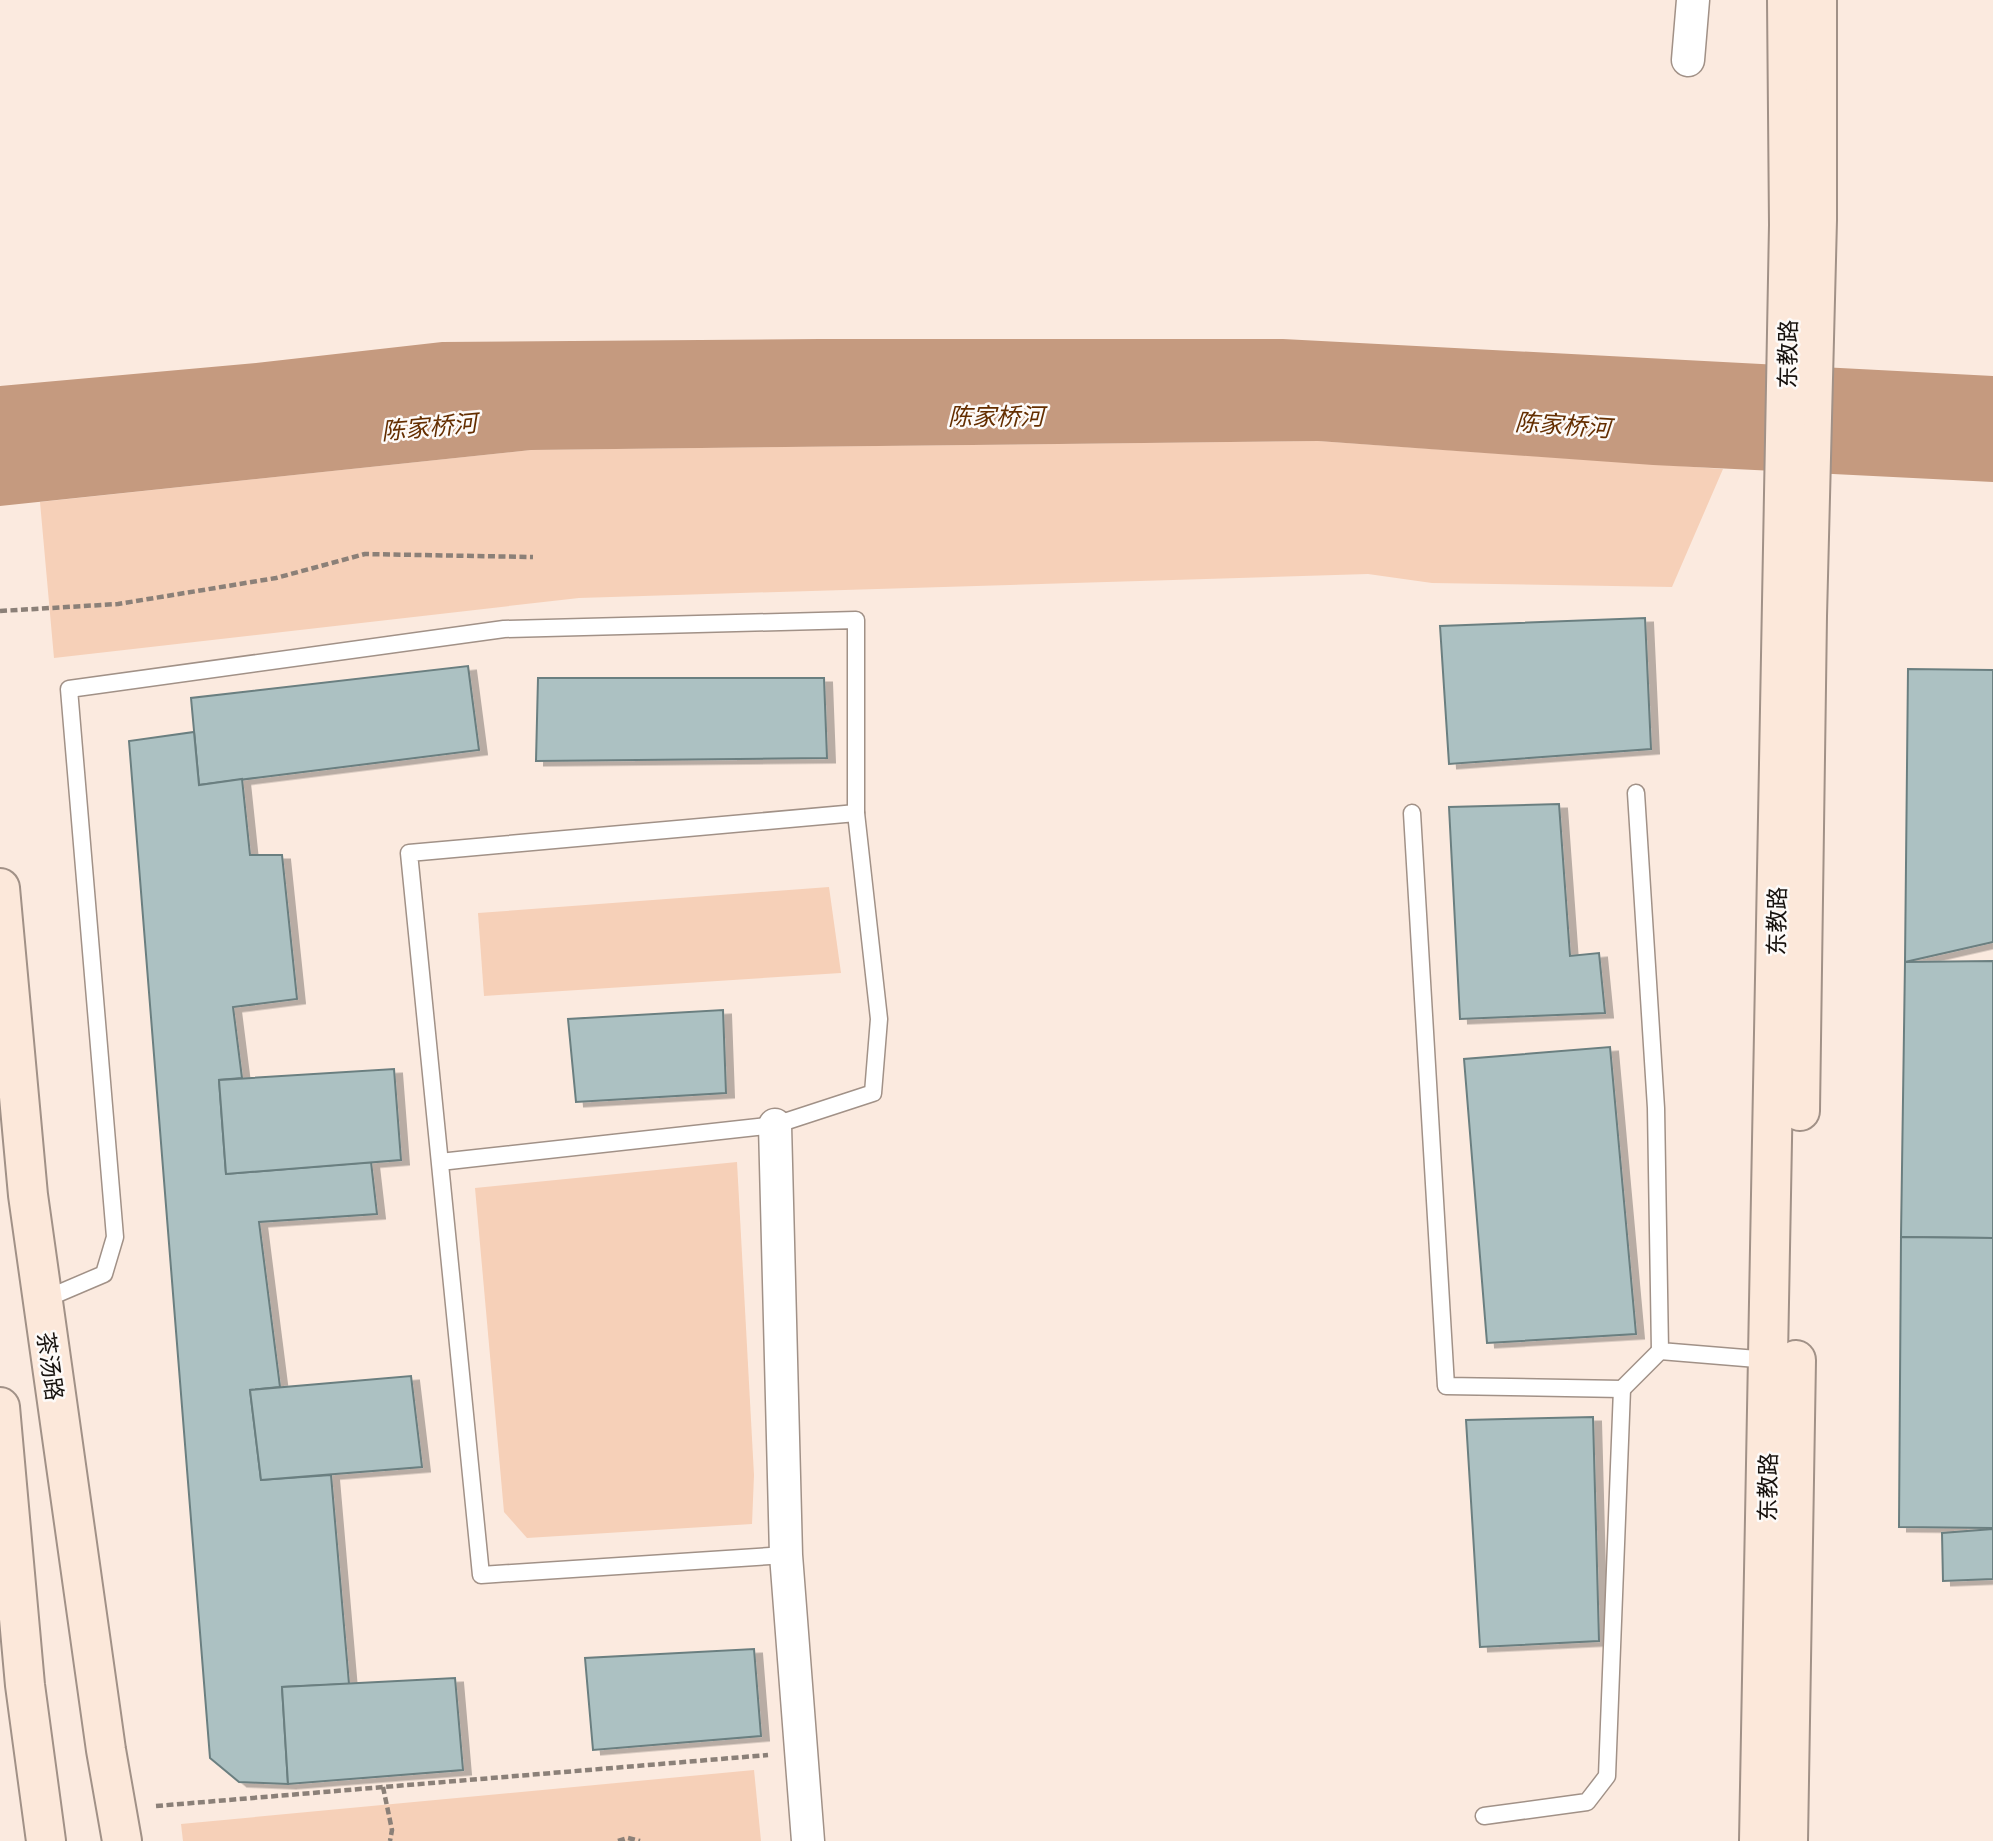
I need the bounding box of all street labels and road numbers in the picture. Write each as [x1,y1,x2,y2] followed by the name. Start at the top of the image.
[1768,319,1804,389] street label: 东教路
[1757,886,1793,956] street label: 东教路
[30,1329,74,1403] street label: 茶汤路
[1748,1452,1784,1522] street label: 东教路

